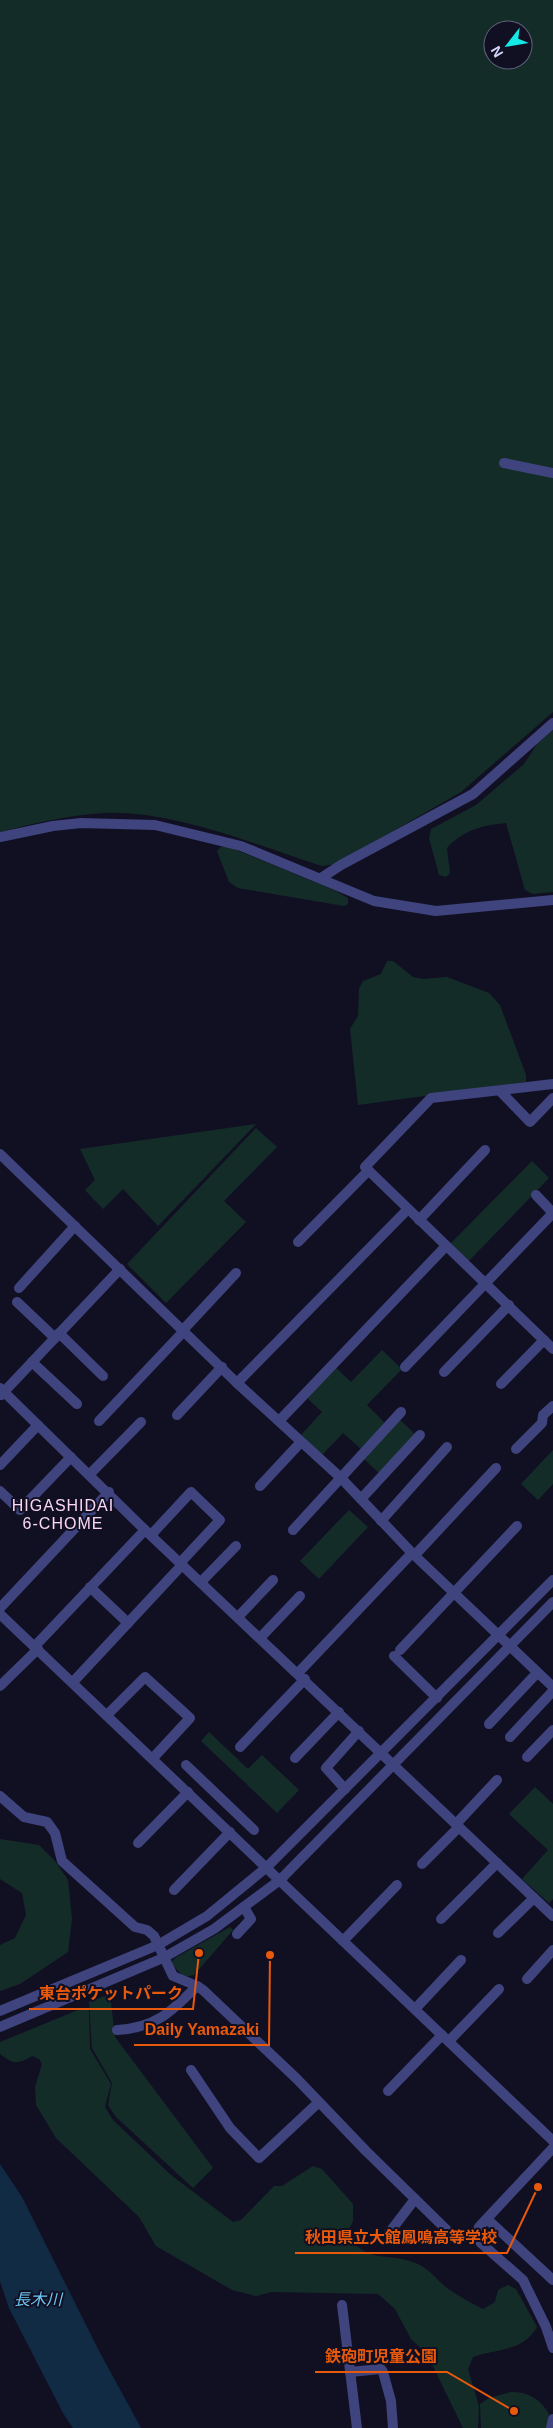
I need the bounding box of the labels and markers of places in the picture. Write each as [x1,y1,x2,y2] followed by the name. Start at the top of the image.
[29,1978,193,2009] callout: 東台ポケットパーク
[134,2014,269,2045] callout: Daily Yamazaki
[295,2222,507,2253] callout: 秋田県立大館鳳鳴高等学校
[315,2341,447,2372] callout: 鉄砲町児童公園

